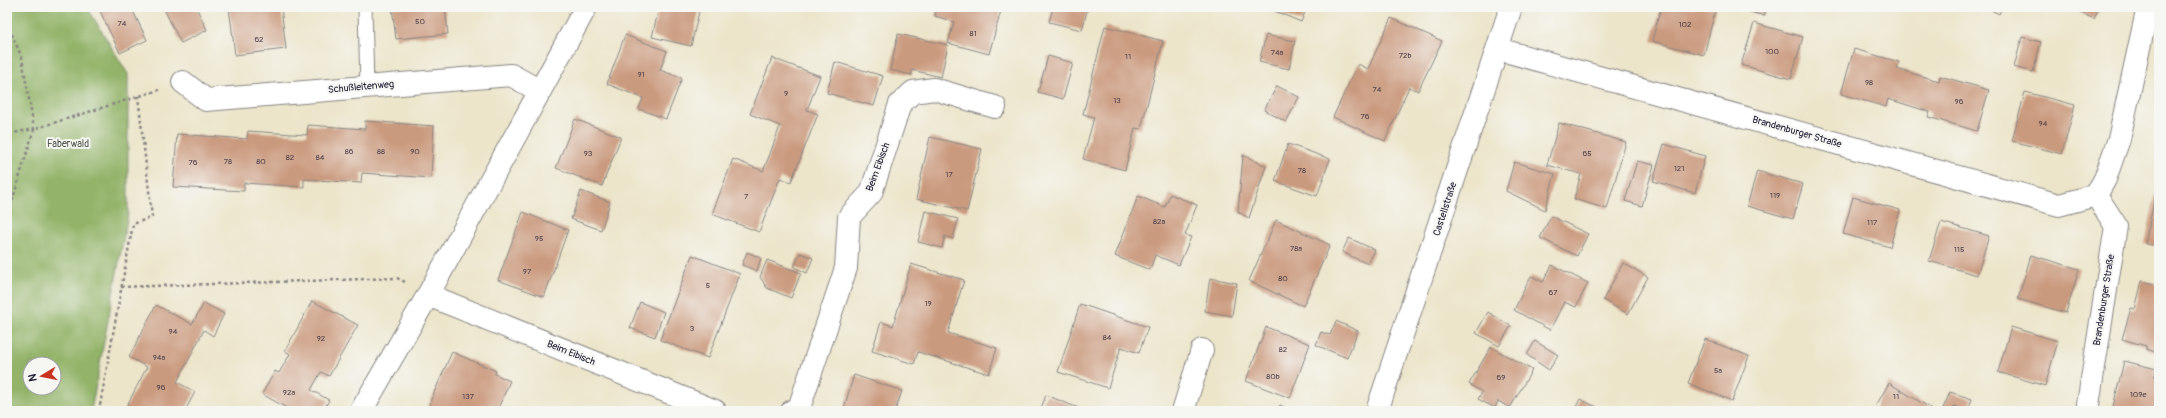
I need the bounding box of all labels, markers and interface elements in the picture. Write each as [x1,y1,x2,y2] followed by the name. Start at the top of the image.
[415,17,425,26] house number: 50
[118,19,127,28] house number: 74
[1678,20,1692,29] house number: 102
[969,29,977,38] house number: 81
[254,35,264,44] house number: 62
[1765,47,1780,56] house number: 100
[1271,48,1284,57] house number: 74a
[1399,51,1411,60] house number: 72b
[1125,52,1131,61] house number: 11
[637,70,645,79] house number: 91
[327,78,395,96] street label: Schußleitenweg
[1865,78,1873,87] house number: 98
[1373,85,1382,94] house number: 74
[784,89,788,98] house number: 9
[1113,96,1121,105] house number: 13
[1955,97,1964,106] house number: 96
[1361,112,1370,121] house number: 76
[1751,114,1843,151] street label: Brandenburger Straße
[2039,119,2048,128] house number: 94
[47,138,89,150] park label: Faberwald
[864,141,892,193] street label: Beim Eibisch
[345,147,354,156] house number: 86
[377,147,385,156] house number: 88
[410,147,420,156] house number: 90
[584,149,593,158] house number: 93
[1583,149,1592,158] house number: 65
[286,153,295,162] house number: 82
[316,153,325,162] house number: 84
[224,157,232,166] house number: 78
[256,157,266,166] house number: 80
[189,158,198,167] house number: 76
[1674,164,1684,173] house number: 121
[1298,166,1306,175] house number: 78
[945,170,953,179] house number: 17
[1431,180,1459,238] street label: Castellstraße
[1770,191,1780,200] house number: 119
[744,192,749,201] house number: 7
[1153,217,1165,226] house number: 82a
[1867,218,1878,227] house number: 117
[535,234,543,243] house number: 95
[1290,244,1302,253] house number: 78a
[1954,245,1964,254] house number: 115
[2091,253,2117,347] street label: Brandenburger Straße
[523,267,532,276] house number: 97
[1278,274,1288,283] house number: 80
[706,281,710,290] house number: 5
[1549,288,1558,297] house number: 67
[924,299,932,308] house number: 19
[690,324,695,333] house number: 3
[169,327,178,336] house number: 94
[1103,333,1112,342] house number: 84
[317,334,326,343] house number: 92
[545,338,597,368] street label: Beim Eibisch
[1279,345,1288,354] house number: 82
[153,353,166,362] house number: 94a
[22,356,62,396] north arrow
[1714,366,1722,375] house number: 5a
[25,372,40,382] text: N
[1266,372,1280,381] house number: 80b
[1497,373,1505,382] house number: 69
[157,383,166,392] house number: 96
[283,388,295,397] house number: 92a
[2130,390,2146,399] house number: 109e
[462,392,475,401] house number: 137
[1893,392,1899,401] house number: 11

